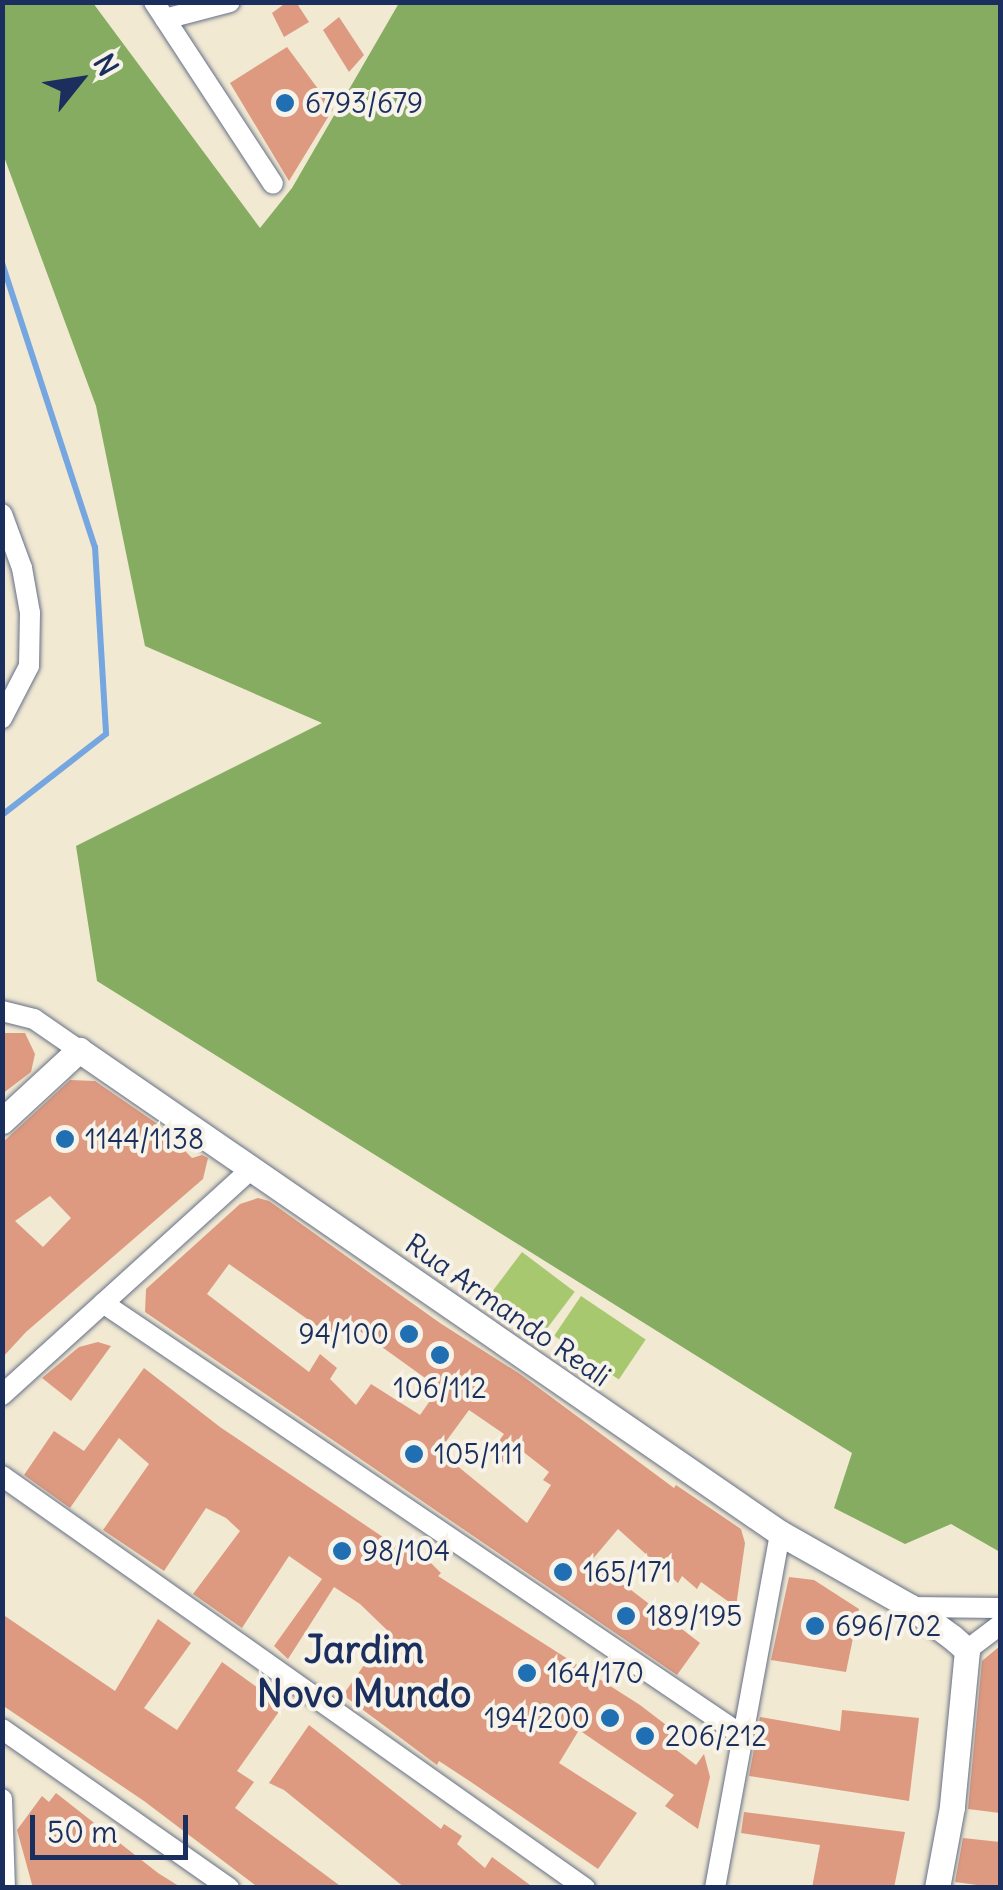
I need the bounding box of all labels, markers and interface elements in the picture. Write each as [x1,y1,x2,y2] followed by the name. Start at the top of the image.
[30,30,130,130] north arrow
[86,48,126,82] text: N
[305,86,423,120] place label: 6793/679
[274,92,296,114] marker: 6793/679
[85,1122,204,1156] place label: 1144/1138
[54,1128,76,1150] marker: 1144/1138
[399,1227,617,1393] street label: Rua Armando Reali
[299,1317,389,1351] place label: 94/100
[398,1323,420,1345] marker: 94/100
[429,1344,451,1366] marker: 106/112
[393,1371,487,1405] place label: 106/112
[434,1437,523,1471] place label: 105/111
[403,1443,425,1465] marker: 105/111
[362,1534,450,1568] place label: 98/104
[331,1540,353,1562] marker: 98/104
[583,1555,672,1589] place label: 165/171
[552,1561,574,1583] marker: 165/171
[646,1599,742,1633] place label: 189/195
[615,1605,637,1627] marker: 189/195
[835,1609,941,1643] place label: 696/702
[804,1615,826,1637] marker: 696/702
[257,1627,471,1716] district label: Jardim Novo Mundo
[547,1656,644,1690] place label: 164/170
[516,1662,538,1684] marker: 164/170
[484,1701,590,1735] place label: 194/200
[599,1707,621,1729] marker: 194/200
[665,1719,767,1753] place label: 206/212
[634,1725,656,1747] marker: 206/212
[35,1795,192,1857] scale bar
[47,1813,117,1851] text: 50 m

